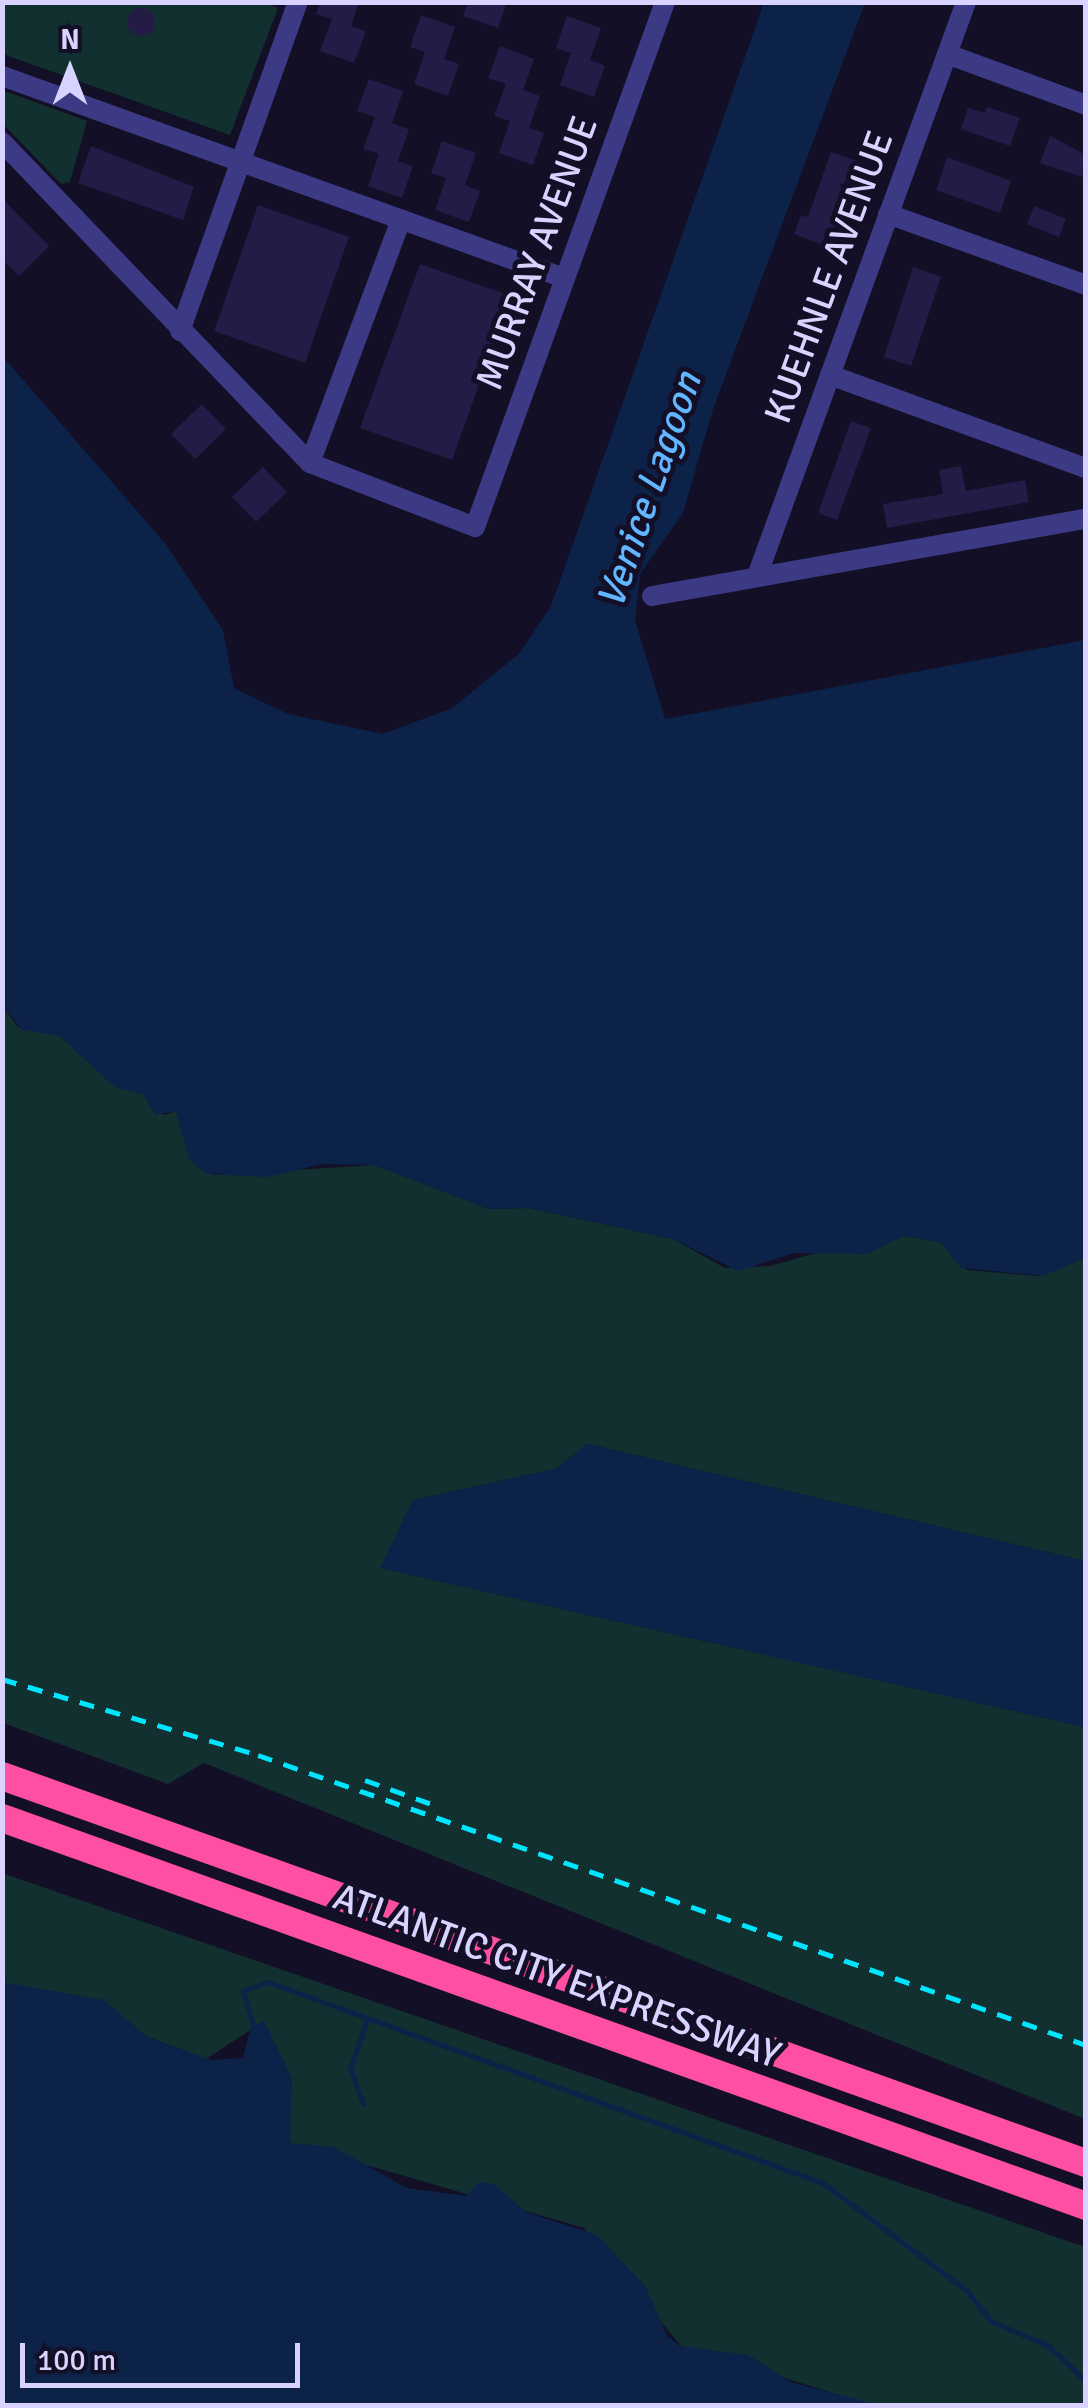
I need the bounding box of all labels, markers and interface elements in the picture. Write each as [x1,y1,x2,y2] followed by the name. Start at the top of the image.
[20,20,120,120] north arrow
[60,23,80,57] text: N
[466,110,608,396] street label: MURRAY AVENUE
[755,125,903,429] street label: KUEHNLE AVENUE
[586,366,712,614] water label: Venice Lagoon
[327,1874,787,2078] street label: ATLANTIC CITY EXPRESSWAY
[25,2323,305,2385] scale bar
[37,2342,116,2379] text: 100 m

